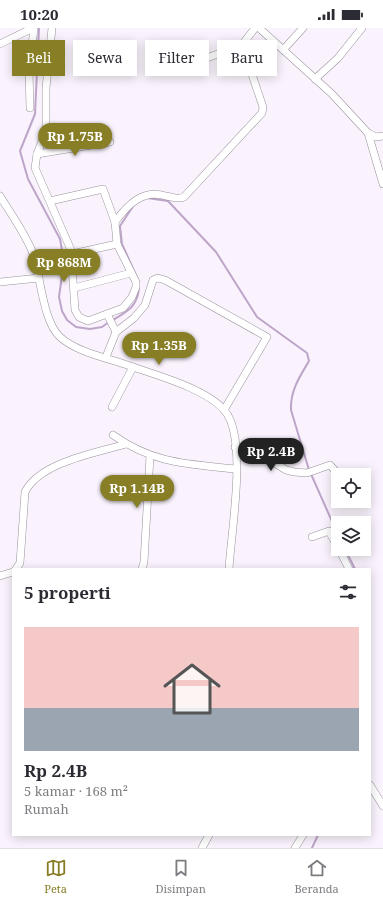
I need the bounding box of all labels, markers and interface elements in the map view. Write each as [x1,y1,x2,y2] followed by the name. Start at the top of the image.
[20,4,58,24] text: 10:20
[12,40,65,76] chip: Beli
[73,40,137,76] chip: Sewa
[145,40,209,76] chip: Filter
[217,40,277,76] chip: Baru
[34,123,116,157] pin: Rp 1.75B
[47,127,103,145] text: Rp 1.75B
[27,249,101,283] pin: Rp 868M
[36,253,92,271] text: Rp 868M
[118,332,200,366] pin: Rp 1.35B
[131,336,187,354] text: Rp 1.35B
[234,438,308,472] pin: Rp 2.4B
[247,442,295,460] text: Rp 2.4B
[331,468,371,556] map controls
[331,468,371,508] button: locate
[96,475,178,509] pin: Rp 1.14B
[109,479,165,497] text: Rp 1.14B
[331,516,371,556] button: layers
[24,581,111,604] text: 5 properti
[337,581,359,603] icon: filters
[156,653,228,725] icon: home
[24,759,87,782] text: Rp 2.4B
[24,782,128,800] text: 5 kamar · 168 m²
[24,800,69,818] text: Rumah
[44,857,67,896] tab: Peta
[155,857,206,896] tab: Disimpan
[294,857,339,896] tab: Beranda

